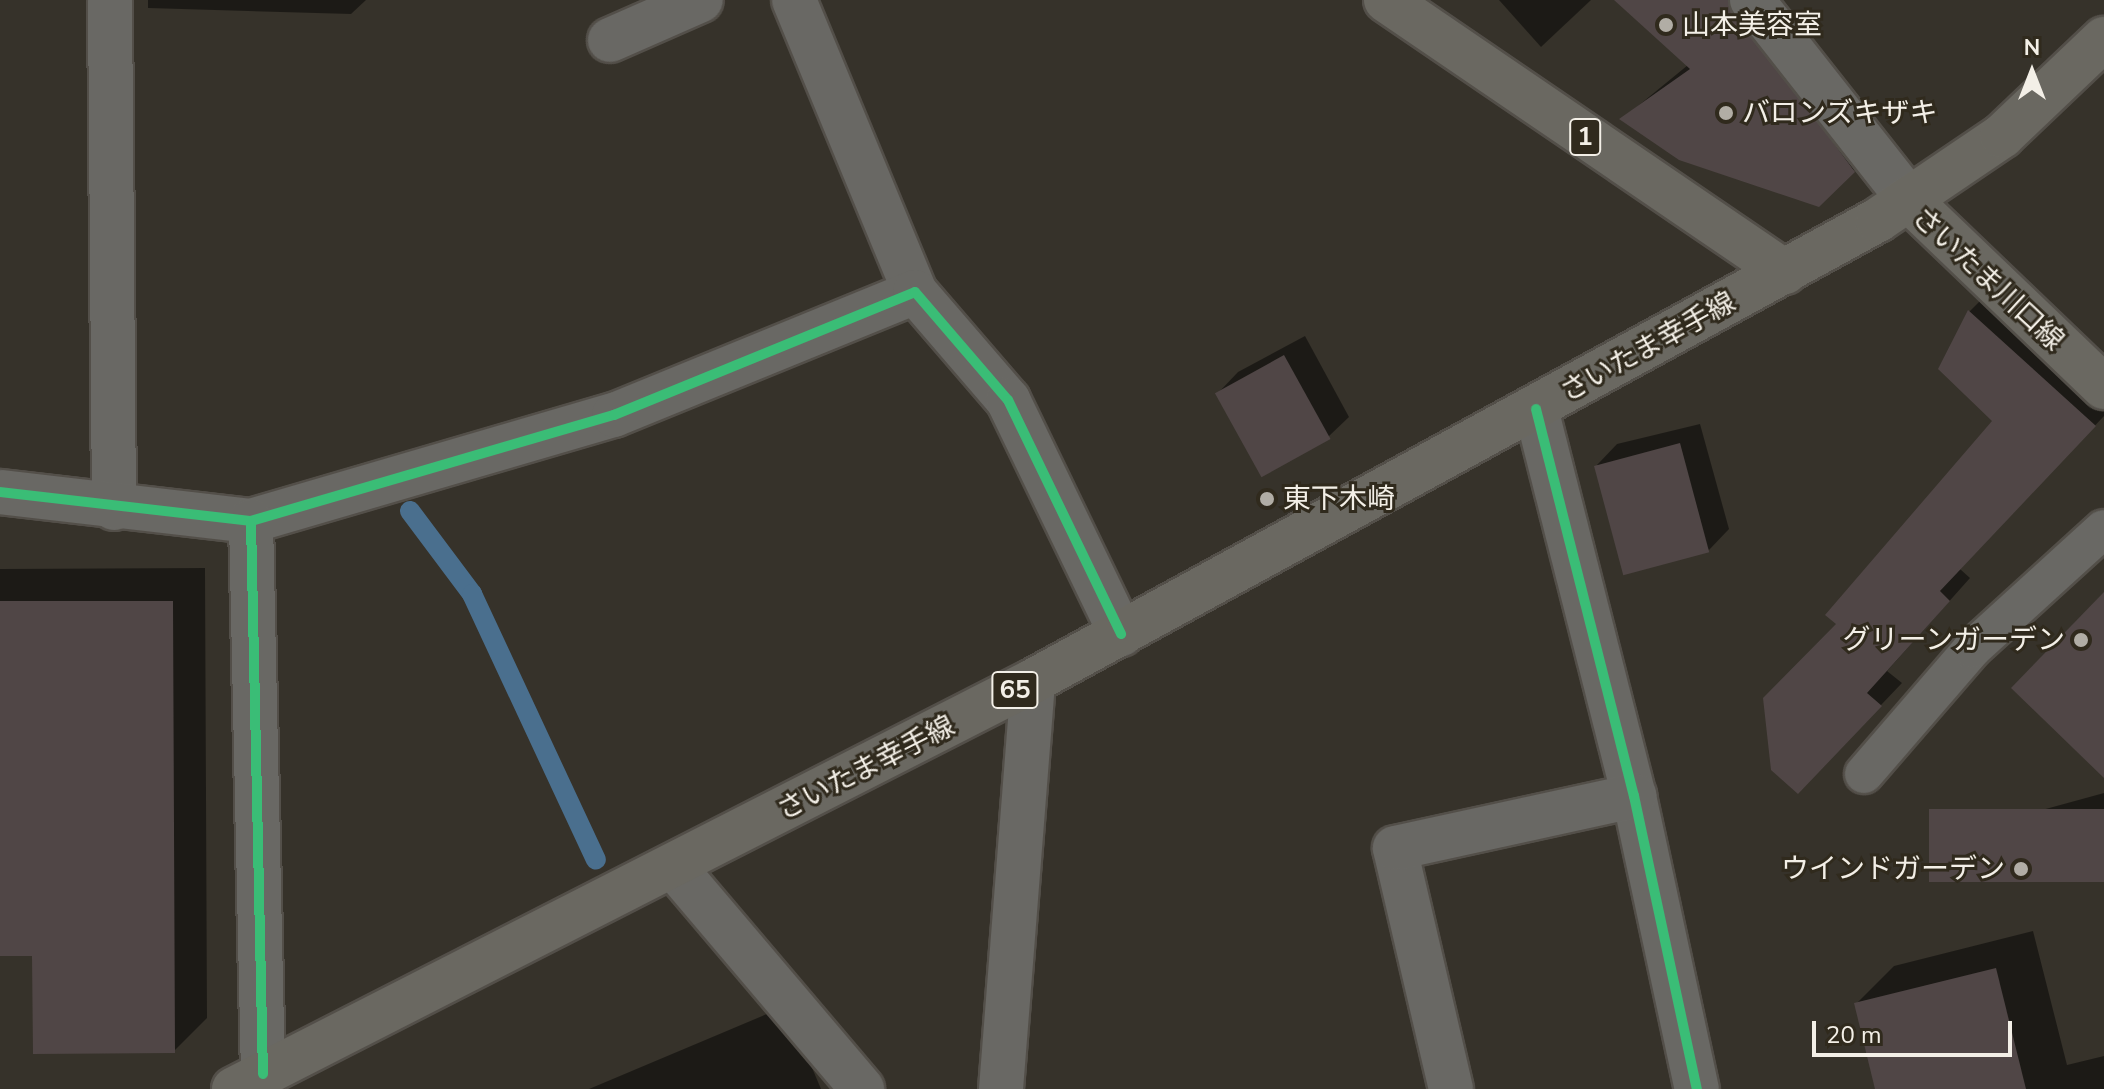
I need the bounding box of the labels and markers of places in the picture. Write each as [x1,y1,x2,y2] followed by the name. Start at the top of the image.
[1682,8,1822,42] place label: 山本美容室
[1657,16,1675,34] marker: 山本美容室
[1742,96,1938,130] place label: バロンズキザキ
[1717,104,1735,122] marker: バロンズキザキ
[1283,482,1395,516] place label: 東下木崎
[1258,490,1276,508] marker: 東下木崎
[1841,623,2065,657] place label: グリーンガーデン
[2072,631,2090,649] marker: グリーンガーデン
[1781,852,2005,886] place label: ウインドガーデン
[2012,860,2030,878] marker: ウインドガーデン

